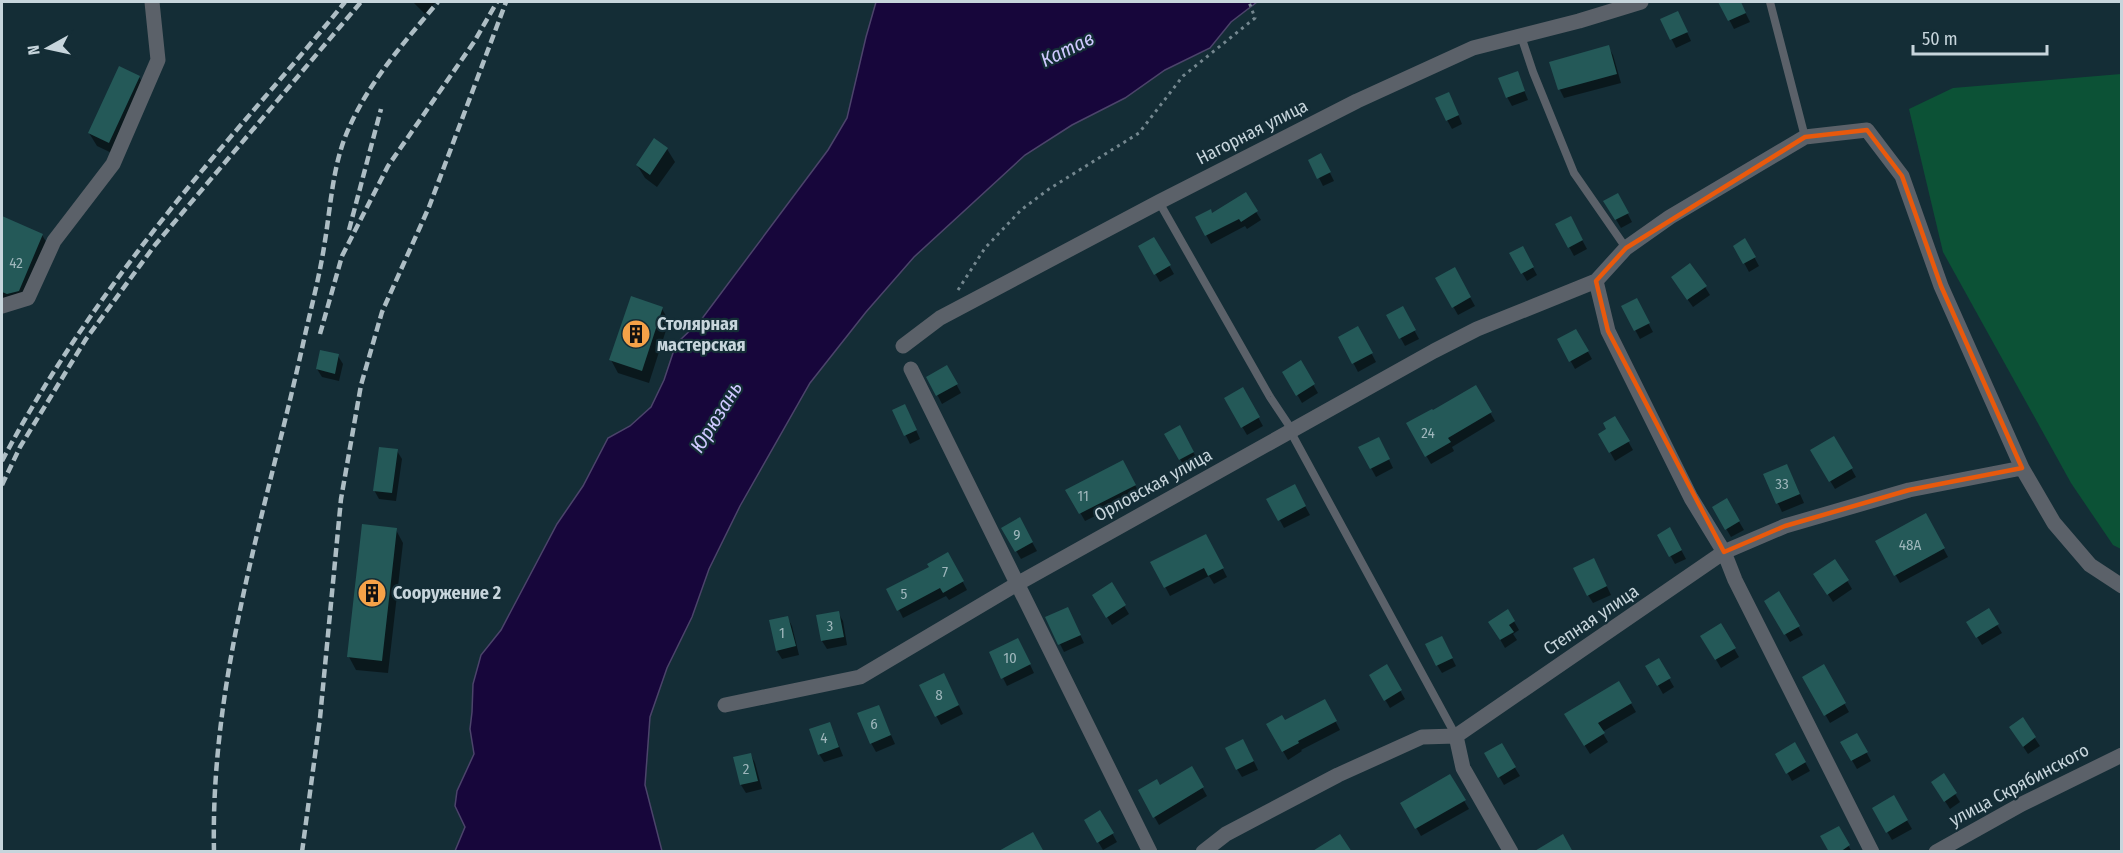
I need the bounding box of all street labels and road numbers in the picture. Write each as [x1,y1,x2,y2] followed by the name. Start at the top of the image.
[1193,94,1311,169] street label: Нагорная улица
[1090,443,1216,526] street label: Орловская улица
[1539,580,1643,660] street label: Степная улица
[1945,739,2093,831] street label: улица Скрябинского

